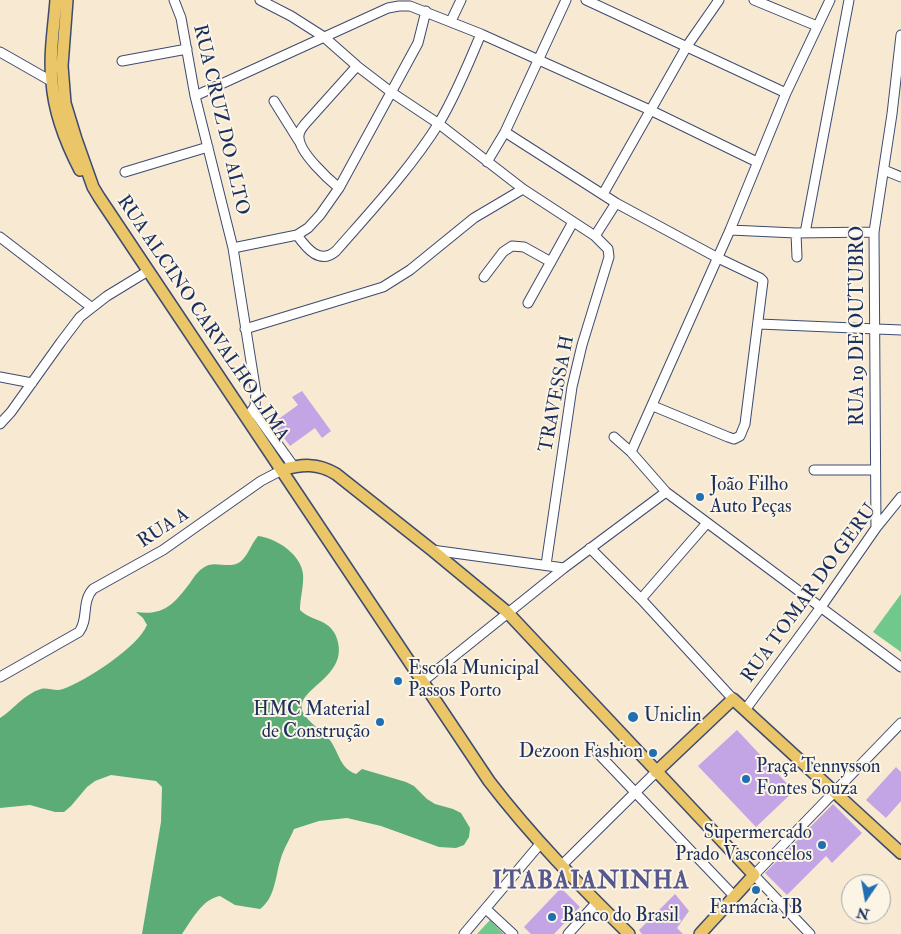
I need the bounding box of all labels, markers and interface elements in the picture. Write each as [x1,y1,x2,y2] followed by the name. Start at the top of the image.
[187,22,253,218] street label: RUA CRUZ DO ALTO
[111,192,293,446] street label: RUA ALCINO CARVALHO LIMA
[848,226,870,426] street label: RUA 19 DE OUTUBRO
[536,334,580,454] street label: TRAVESSA H
[710,475,792,519] place label: João Filho Auto Peças
[694,491,706,503] marker: João Filho Auto Peças
[737,500,883,688] street label: RUA TOMAR DO GERU
[134,504,194,554] street label: RUA A
[408,659,539,703] place label: Escola Municipal Passos Porto
[392,675,404,687] marker: Escola Municipal Passos Porto
[253,700,370,744] place label: HMC Material de Construção
[644,706,702,728] place label: Uniclin
[626,710,640,724] marker: Uniclin
[374,716,386,728] marker: HMC Material de Construção
[519,742,643,764] place label: Dezoon Fashion
[647,747,659,759] marker: Dezoon Fashion
[756,757,881,801] place label: Praça Tennysson Fontes Souza
[740,773,752,785] marker: Praça Tennysson Fontes Souza
[675,823,812,867] place label: Supermercado Prado Vasconcelos
[816,839,828,851] marker: Supermercado Prado Vasconcelos
[491,869,691,897] district label: ITABAIANINHA
[841,874,891,924] north arrow
[750,884,762,896] marker: Farmácia JB
[709,898,803,920] place label: Farmácia JB
[855,904,871,923] text: N
[562,906,679,928] place label: Banco do Brasil
[546,911,558,923] marker: Banco do Brasil

